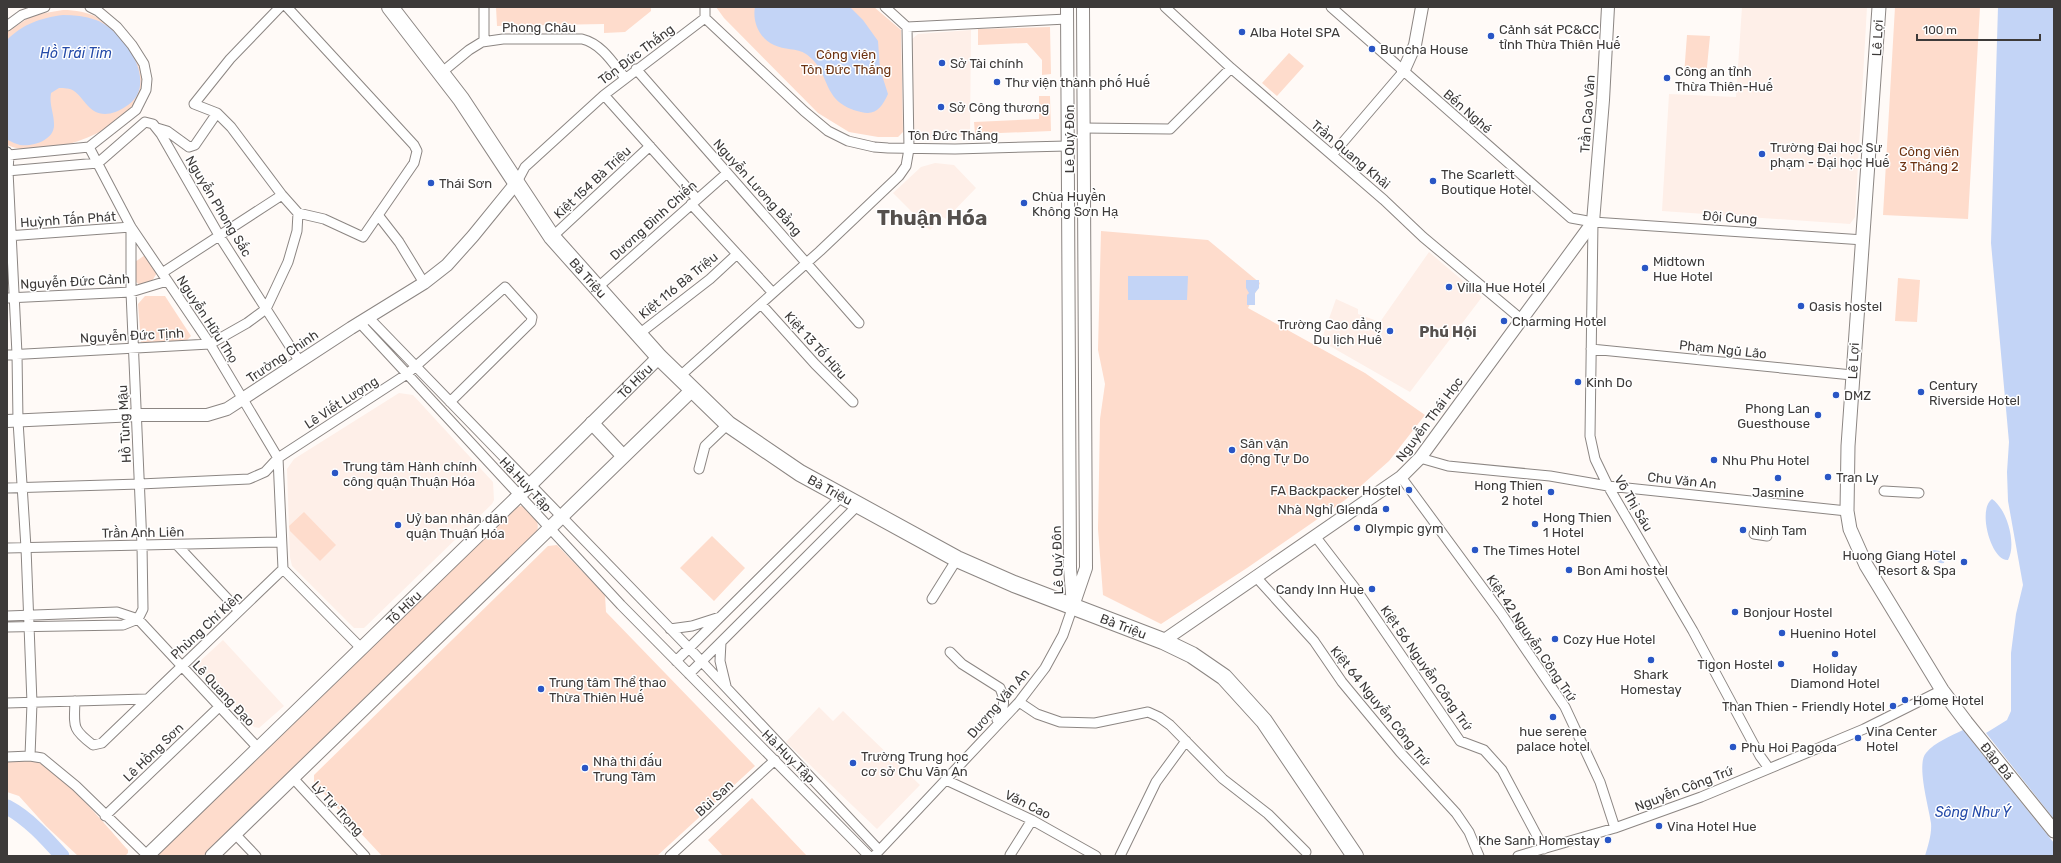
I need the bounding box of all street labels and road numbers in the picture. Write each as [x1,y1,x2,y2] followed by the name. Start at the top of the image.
[1869,19,1886,57] street label: Lê Lợi
[502,20,576,36] street label: Phong Châu
[595,21,678,88] street label: Tôn Đức Thắng
[1577,74,1598,154] street label: Trần Cao Vân
[1440,86,1495,137] street label: Bến Nghé
[1062,105,1077,173] street label: Lê Quý Đôn
[1308,116,1394,192] street label: Trần Quang Khải
[908,127,998,144] street label: Tôn Đức Thắng
[710,135,806,239] street label: Nguyễn Lương Bằng
[551,143,634,222] street label: Kiệt 154 Bà Triệu
[182,153,255,260] street label: Nguyễn Phong Sắc
[607,177,700,264] street label: Dương Đình Chiến
[20,208,116,230] street label: Huỳnh Tấn Phát
[1702,208,1758,228] street label: Đội Cung
[636,249,721,322] street label: Kiệt 116 Bà Triệu
[566,255,610,301] street label: Bà Triệu
[20,270,130,293] street label: Nguyễn Đức Cảnh
[173,272,242,366] street label: Nguyễn Hữu Thọ
[781,308,850,382] street label: Kiệt 13 Tố Hữu
[80,325,184,347] street label: Nguyễn Đức Tịnh
[244,327,321,387] street label: Trường Chinh
[1678,337,1767,363] street label: Phạm Ngũ Lão
[1845,342,1862,380] street label: Lê Lợi
[615,361,656,402] street label: Tố Hữu
[301,372,381,433] street label: Lê Viết Lượng
[1392,374,1467,465] street label: Nguyễn Thái Học
[114,385,135,463] street label: Hồ Tùng Mậu
[497,454,555,515] street label: Hà Huy Tập
[1647,469,1717,492] street label: Chu Văn An
[805,472,855,508] street label: Bà Triệu
[1611,472,1656,534] street label: Võ Thị Sáu
[102,524,184,541] street label: Trần Anh Liên
[1049,525,1066,595] street label: Lê Quý Đôn
[1483,571,1581,705] street label: Kiệt 42 Nguyễn Công Trứ
[383,588,424,628] street label: Tố Hữu
[168,589,246,663] street label: Phùng Chí Kiên
[1377,602,1477,735] street label: Kiệt 56 Nguyễn Công Trứ
[1098,611,1149,642] street label: Bà Triệu
[1327,643,1434,770] street label: Kiệt 64 Nguyễn Công Trứ
[189,657,258,730] street label: Lê Quang Đạo
[964,666,1033,742] street label: Dương Văn An
[120,719,187,785] street label: Lê Hồng Sơn
[759,727,819,786] street label: Hà Huy Tập
[1977,740,2017,783] street label: Đập Đá
[1632,762,1736,815] street label: Nguyễn Công Trứ
[692,777,736,820] street label: Bùi San
[308,778,367,839] street label: Lý Tự Trọng
[1002,787,1053,822] street label: Văn Cao

